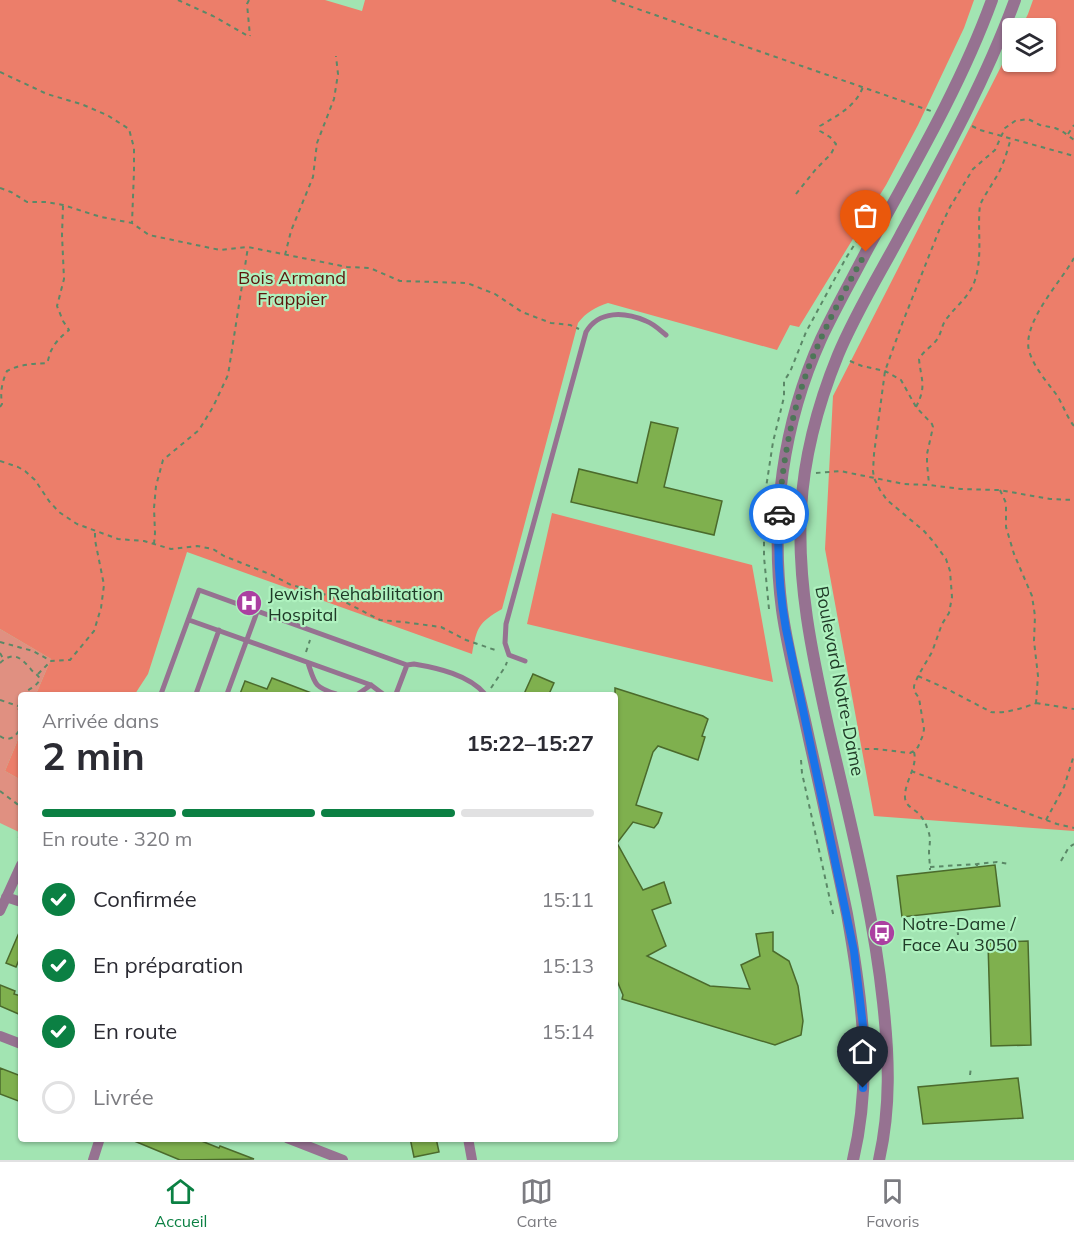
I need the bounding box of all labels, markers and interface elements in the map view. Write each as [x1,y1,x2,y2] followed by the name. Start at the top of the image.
[1002,18,1056,72] map controls
[1002,18,1056,72] button: layers
[840,190,891,252] pin
[849,199,882,232] icon: bag
[238,266,346,310] park label: Bois Armand Frappier
[749,484,809,544] courier
[763,498,796,531] icon: car
[268,582,443,626] place label: Jewish Rehabilitation Hospital
[810,584,870,778] street label: Boulevard Notre-Dame
[234,588,264,618] hospital icon: Jewish Rehabilitation Hospital
[42,708,159,733] text: Arrivée dans
[466,729,594,757] text: 15:22–15:27
[42,731,145,780] text: 2 min
[42,826,192,851] text: En route · 320 m
[42,883,75,916] icon: check
[93,885,197,913] text: Confirmée
[541,887,594,912] text: 15:11
[902,912,1017,956] place label: Notre-Dame / Face Au 3050
[867,918,897,948] bus stop icon: Notre-Dame / Face Au 3050
[42,949,75,982] icon: check
[93,951,243,979] text: En préparation
[541,953,594,978] text: 15:13
[42,1015,75,1048] icon: check
[93,1017,177,1045] text: En route
[541,1019,594,1044] text: 15:14
[837,1026,888,1088] pin
[846,1035,879,1068] icon: home
[93,1083,154,1111] text: Livrée
[155,1175,207,1231] tab: Accueil
[516,1175,557,1231] tab: Carte
[866,1175,919,1231] tab: Favoris

